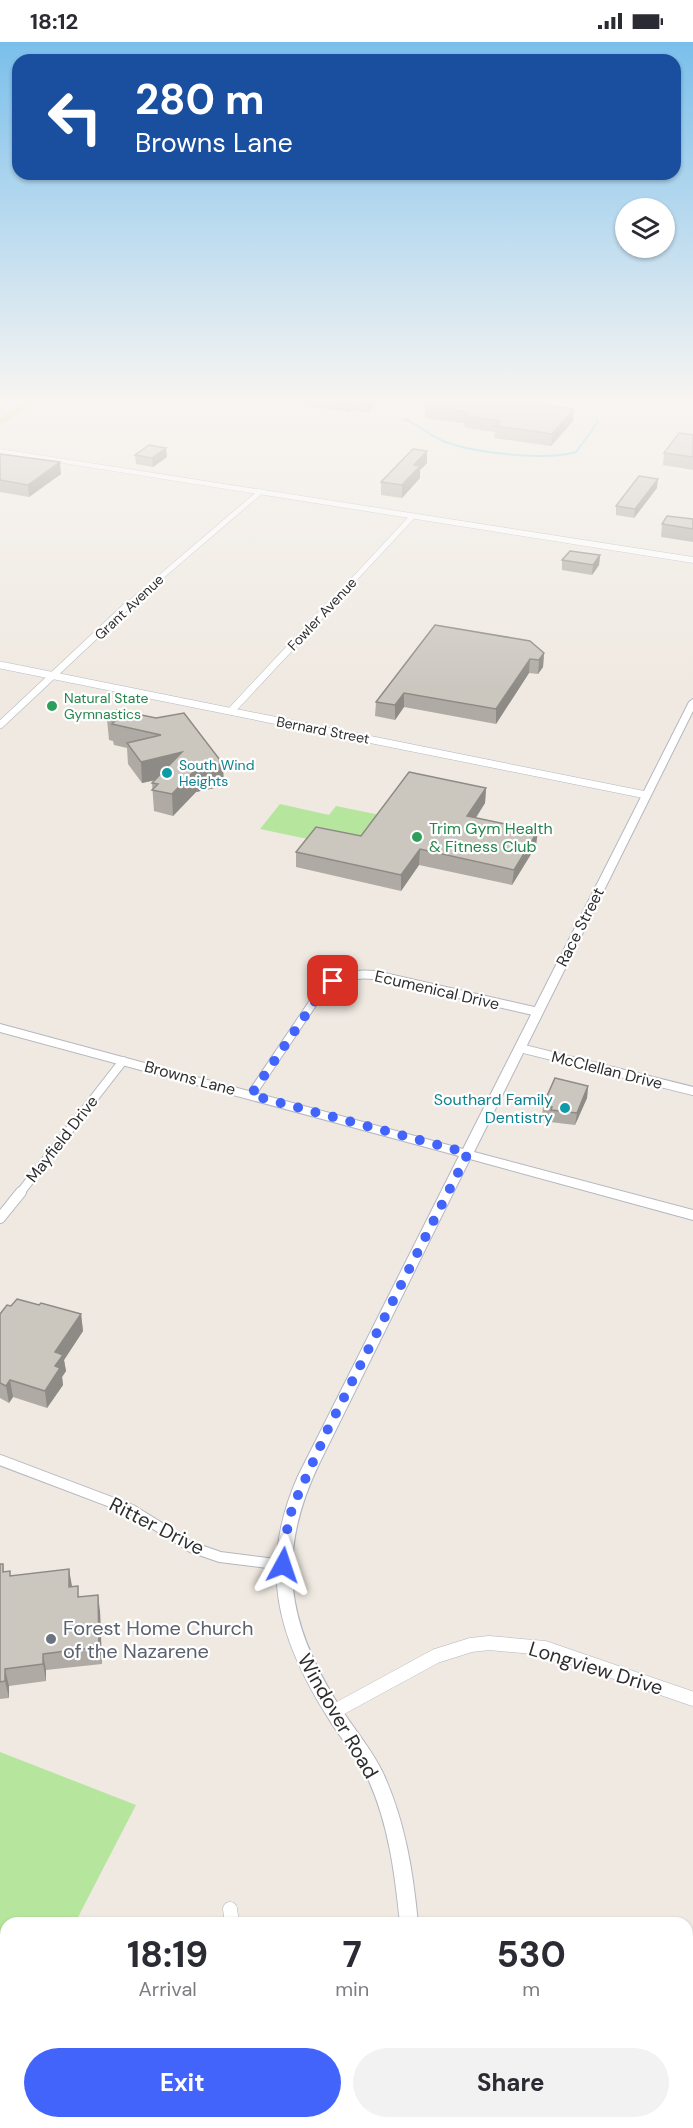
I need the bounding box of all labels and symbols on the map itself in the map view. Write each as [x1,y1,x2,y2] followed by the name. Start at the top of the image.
[91,570,167,644] street label: Grant Avenue
[284,574,360,654] street label: Fowler Avenue
[64,689,149,723] place label: Natural State Gymnastics
[45,699,59,713] marker: Natural State Gymnastics
[275,712,371,748] street label: Bernard Street
[179,756,254,790] place label: South Wind Heights
[160,766,174,780] marker: South Wind Heights
[429,818,553,857] place label: Trim Gym Health & Fitness Club
[410,830,424,844] marker: Trim Gym Health & Fitness Club
[551,884,609,970] street label: Race Street
[307,955,358,1006] pin
[373,965,501,1015] street label: Ecumenical Drive
[549,1046,665,1094] street label: McClellan Drive
[142,1056,238,1100] street label: Browns Lane
[434,1089,553,1128] place label: Southard Family Dentistry
[22,1091,102,1187] street label: Mayfield Drive
[558,1101,572,1115] marker: Southard Family Dentistry
[105,1491,209,1561] street label: Ritter Drive
[251,1533,315,1597] position arrow
[63,1615,254,1664] place label: Forest Home Church of the Nazarene
[44,1632,58,1646] marker: Forest Home Church of the Nazarene
[526,1635,666,1701] street label: Longview Drive
[292,1649,384,1783] street label: Windover Road

